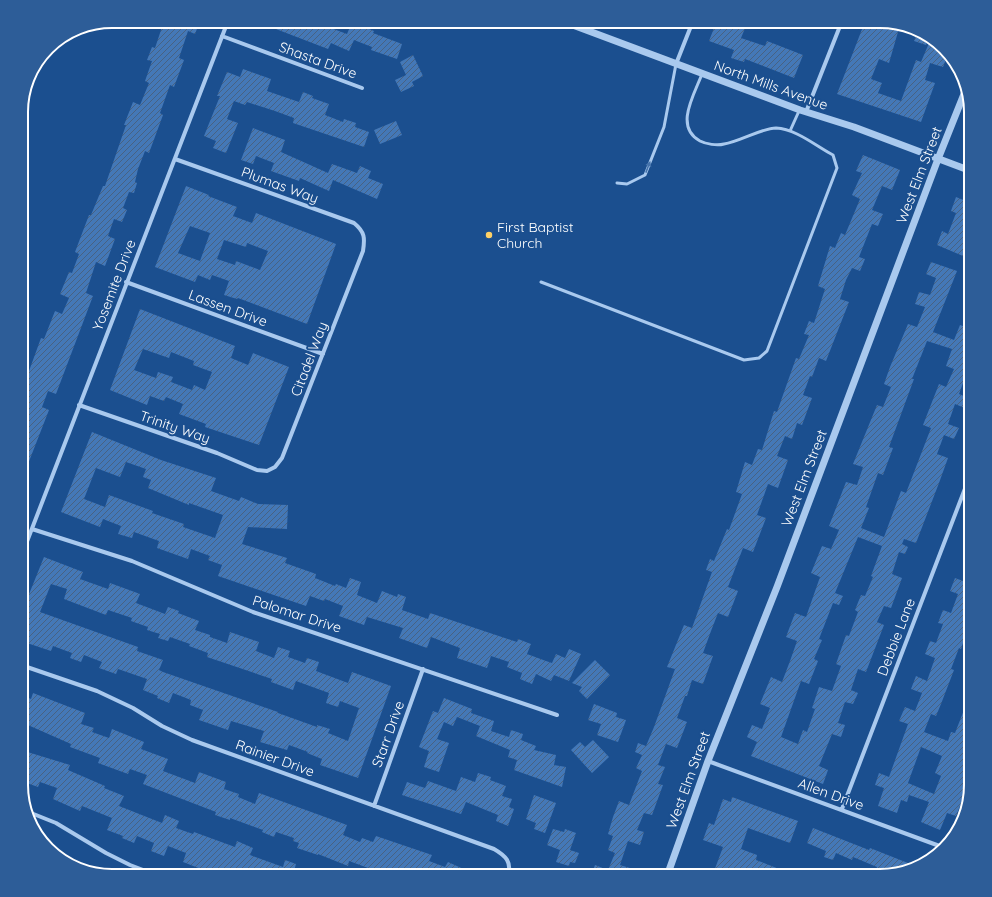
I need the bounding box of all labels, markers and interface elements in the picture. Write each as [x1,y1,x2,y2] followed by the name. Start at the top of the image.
[277,38,360,82] street label: Shasta Drive
[712,56,830,114] street label: North Mills Avenue
[892,124,946,226] street label: West Elm Street
[646,161,652,173] one-way arrow
[239,163,321,207] street label: Plumas Way
[497,218,574,252] place label: First Baptist Church
[484,230,494,240] marker: First Baptist Church
[88,237,140,333] street label: Yosemite Drive
[186,285,270,331] street label: Lassen Drive
[287,319,331,399] street label: Citadel Way
[137,407,213,447] street label: Trinity Way
[777,427,831,529] street label: West Elm Street
[250,591,344,637] street label: Palomar Drive
[873,596,919,678] street label: Debbie Lane
[368,698,408,770] street label: Starr Drive
[662,729,714,831] street label: West Elm Street
[233,735,317,781] street label: Rainier Drive
[796,774,867,814] street label: Allen Drive

